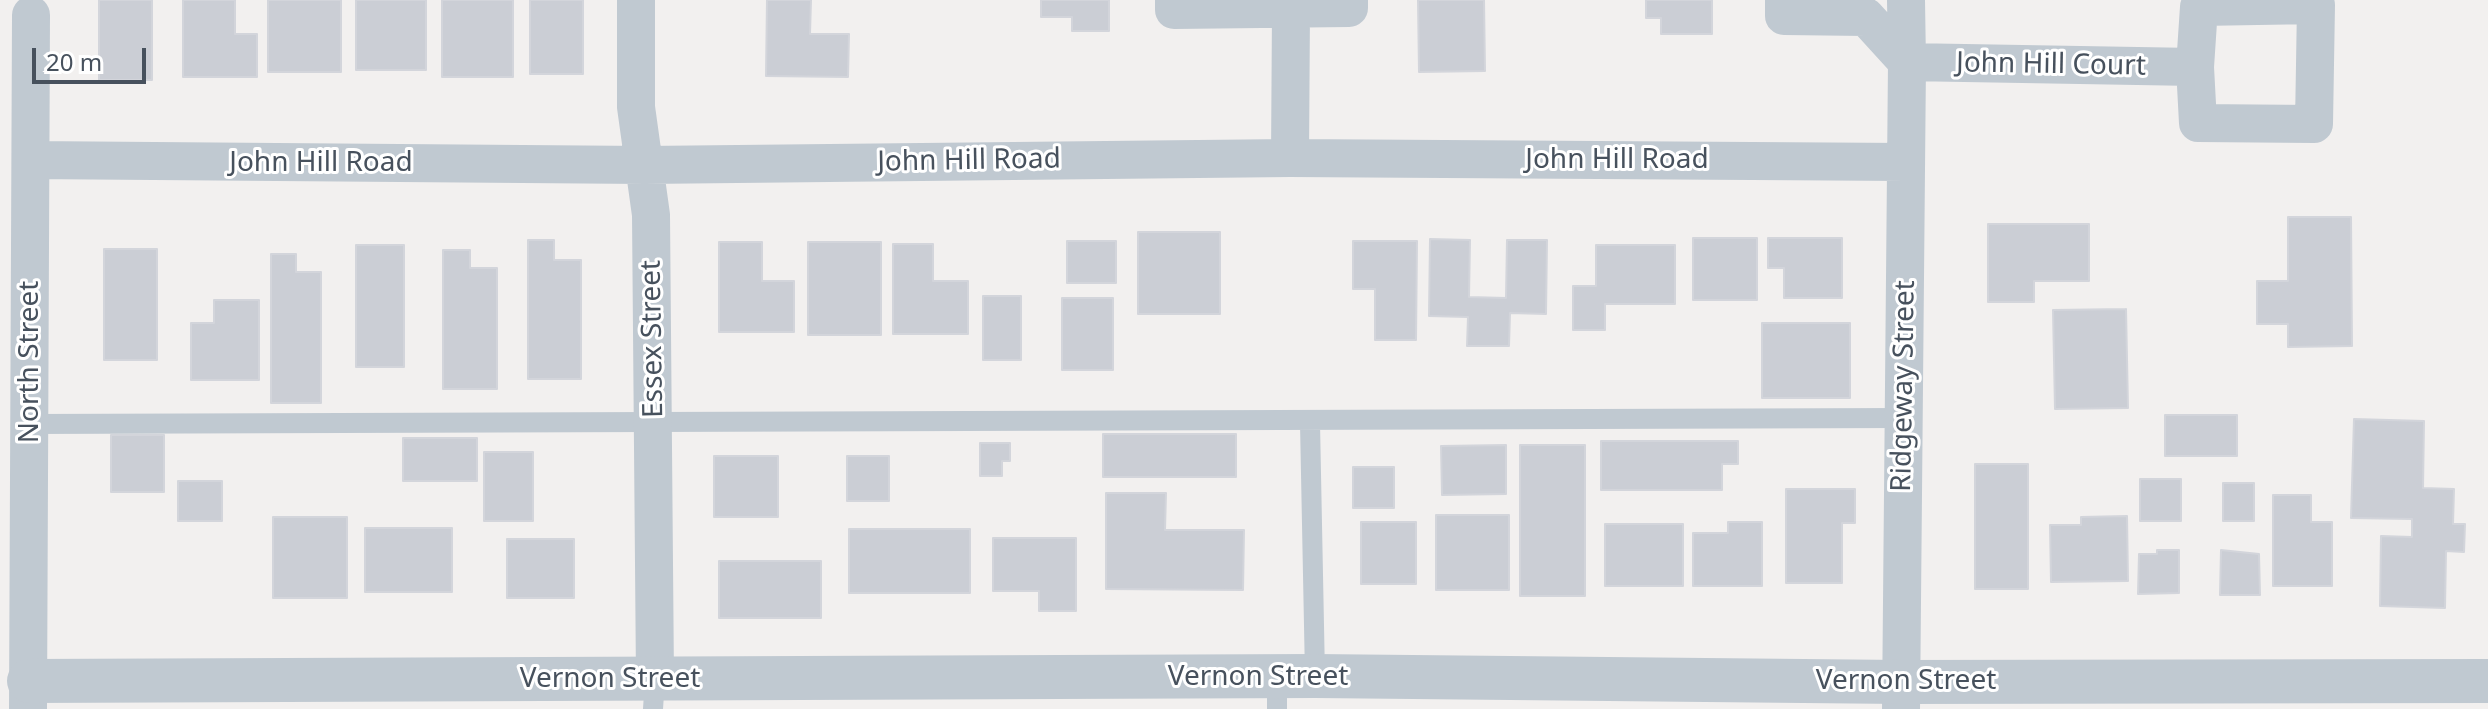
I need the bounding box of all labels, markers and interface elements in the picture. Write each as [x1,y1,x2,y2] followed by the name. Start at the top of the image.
[36,32,150,82] scale bar
[46,45,102,78] text: 20 m
[1956,47,2146,83] street label: John Hill Court
[877,143,1061,179] street label: John Hill Road
[1525,143,1709,177] street label: John Hill Road
[229,146,413,180] street label: John Hill Road
[635,260,671,418] street label: Essex Street
[1885,280,1923,492] street label: Ridgeway Street
[13,281,47,443] street label: North Street
[1168,660,1348,694] street label: Vernon Street
[520,662,700,696] street label: Vernon Street
[1816,664,1996,698] street label: Vernon Street

